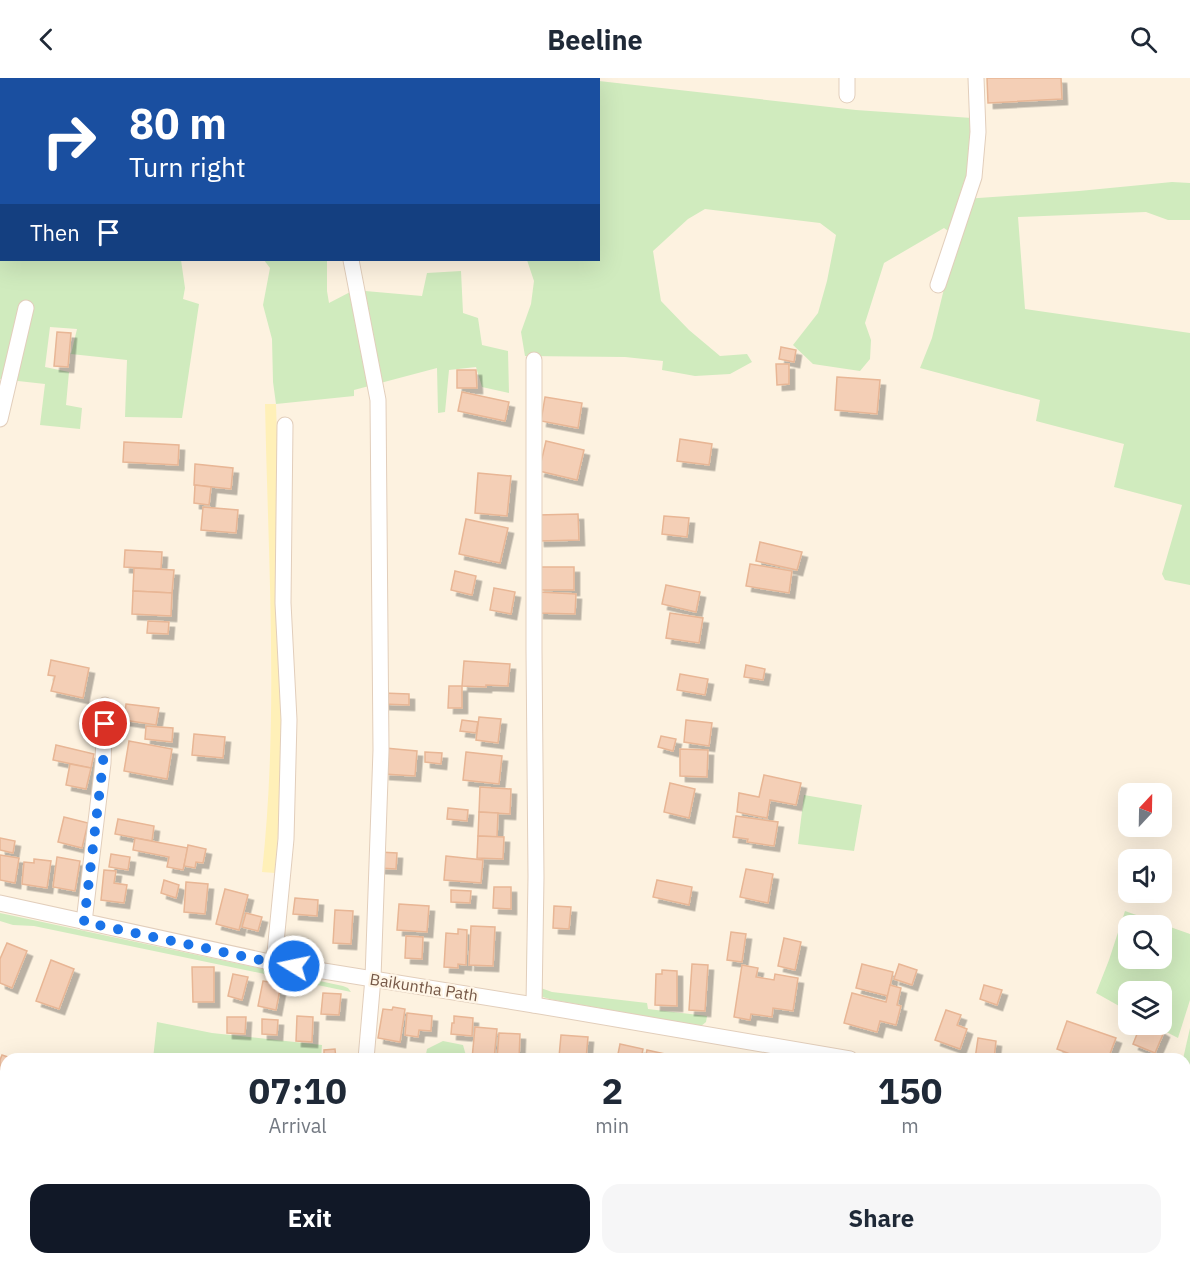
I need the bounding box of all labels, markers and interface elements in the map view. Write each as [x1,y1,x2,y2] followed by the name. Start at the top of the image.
[547,22,643,57] text: Beeline
[30,23,63,56] icon: back
[1127,23,1160,56] icon: search
[129,96,227,151] text: 80 m
[30,102,108,180] icon: right
[129,149,246,184] text: Turn right
[92,216,125,249] icon: arrive
[30,218,80,247] text: Then
[79,698,130,749] pin
[88,707,121,740] icon: arrive
[1118,783,1172,837] north arrow
[1118,783,1172,1035] map controls
[1118,849,1172,903] button: sound
[1118,915,1172,969] button: search
[262,934,326,998] position arrow
[368,969,480,1005] street label: Baikuntha Path
[1118,981,1172,1035] button: layers
[249,1067,347,1114] text: 07:10
[601,1067,623,1114] text: 2
[878,1067,942,1114] text: 150
[269,1112,327,1139] text: Arrival
[595,1112,629,1139] text: min
[901,1112,919,1139] text: m
[30,1184,590,1253] button: Exit
[602,1184,1161,1253] button: Share

